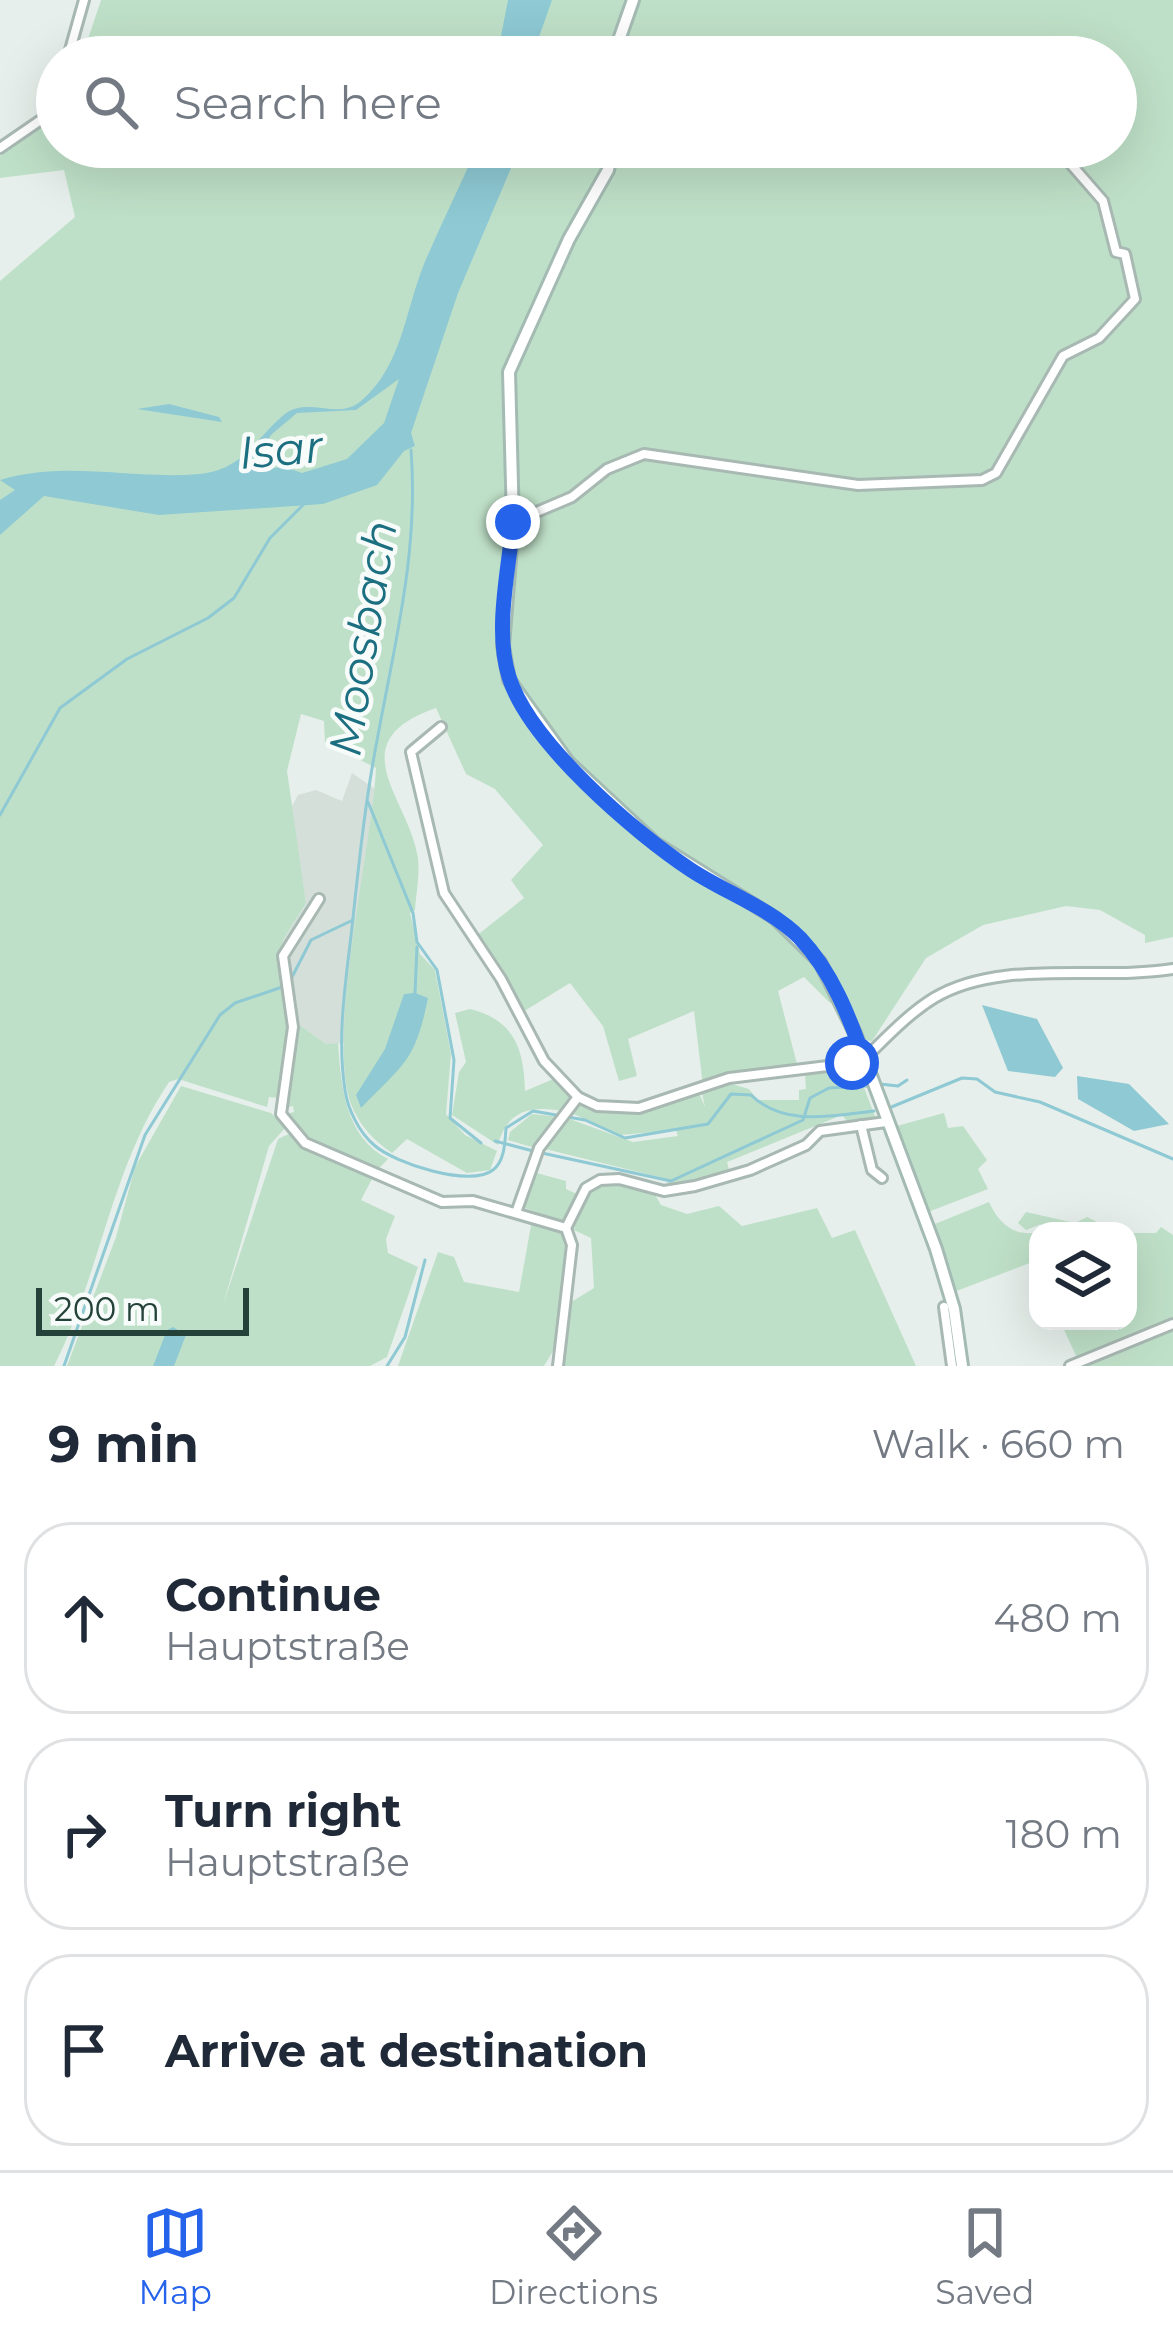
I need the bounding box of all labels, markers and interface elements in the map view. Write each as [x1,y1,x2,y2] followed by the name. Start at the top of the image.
[36,36,1137,168] search box
[78,69,144,135] icon: search
[174,75,442,130] text: Search here
[237,418,326,480] water label: Isar
[486,495,540,549] route end
[316,516,408,760] water label: Moosbach
[825,1036,879,1090] route start
[1029,1222,1137,1330] map controls
[1029,1222,1137,1330] button: layers
[36,1282,249,1335] scale bar
[54,1289,160,1329] text: 200 m
[48,1413,199,1475] text: 9 min
[872,1420,1125,1468] text: Walk · 660 m
[165,1567,381,1622] text: Continue
[51,1585,117,1651] icon: ahead
[994,1594,1122,1642] text: 480 m
[165,1622,410,1670] text: Hauptstraße
[165,1783,401,1838] text: Turn right
[51,1801,117,1867] icon: right
[1006,1810,1122,1858] text: 180 m
[165,1838,410,1886] text: Hauptstraße
[51,2017,117,2083] icon: arrive
[165,2023,648,2078] text: Arrive at destination
[139,2200,212,2312] tab: Map
[489,2200,658,2312] tab: Directions
[935,2200,1034,2312] tab: Saved

